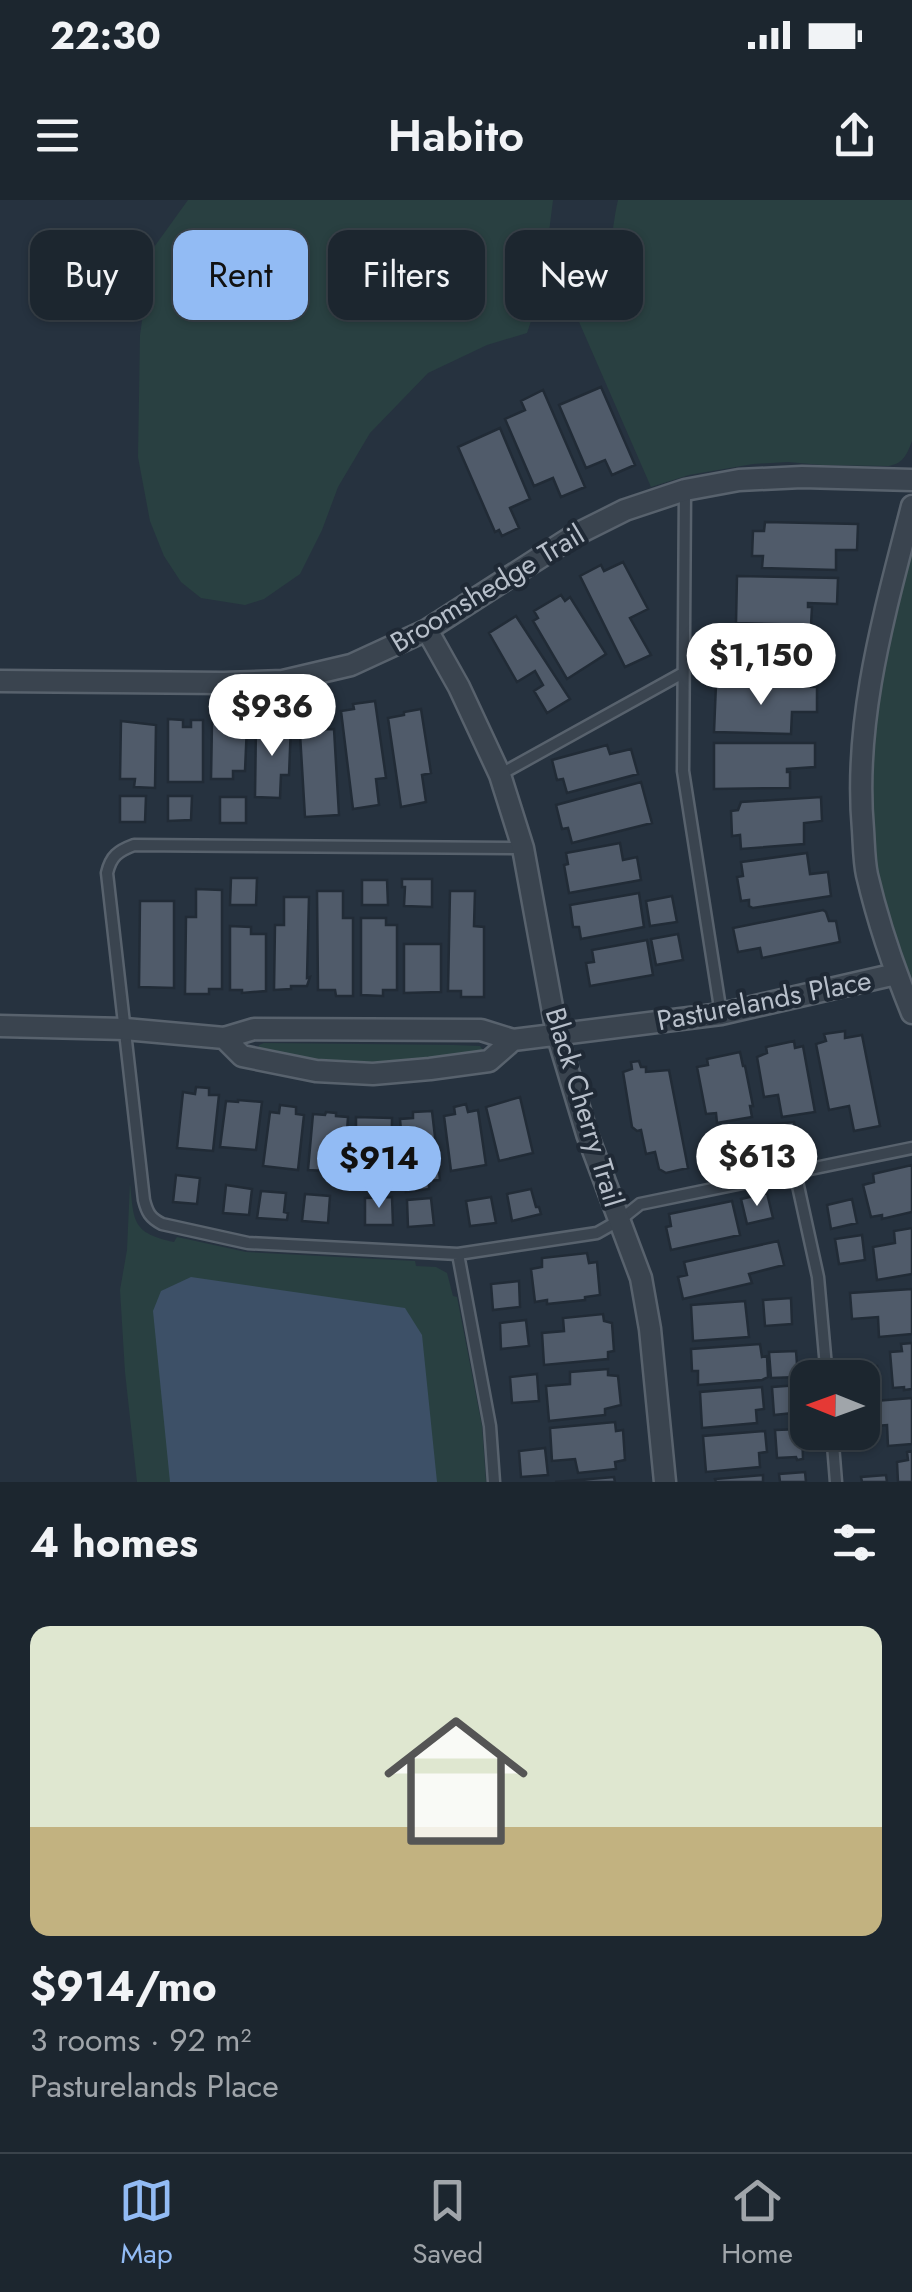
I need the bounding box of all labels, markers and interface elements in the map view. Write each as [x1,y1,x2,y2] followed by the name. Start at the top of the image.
[50,8,161,63] text: 22:30
[388,103,524,168] text: Habito
[30,108,85,163] icon: menu
[827,108,882,163] icon: share
[30,230,153,320] chip: Buy
[173,230,308,320] chip: Rent
[328,230,485,320] chip: Filters
[505,230,643,320] chip: New
[382,514,592,663] street label: Broomshedge Trail
[680,623,842,708] pin: $1,150
[709,632,813,678] text: $1,150
[213,674,331,759] pin: $936
[231,683,313,729] text: $936
[653,960,875,1041] street label: Pasturelands Place
[535,1003,634,1212] street label: Black Cherry Trail
[698,1124,816,1209] pin: $613
[320,1126,438,1211] pin: $914
[718,1133,796,1179] text: $613
[339,1135,419,1181] text: $914
[790,1360,880,1450] north arrow
[790,1360,880,1450] map controls
[30,1512,198,1573] text: 4 homes
[827,1515,882,1570] icon: filters
[366,1691,546,1871] icon: home
[30,1956,217,2017] text: $914/mo
[30,2017,251,2063] text: 3 rooms · 92 m²
[30,2063,279,2109] text: Pasturelands Place
[119,2173,174,2274] tab: Map
[412,2173,483,2274] tab: Saved
[721,2173,793,2274] tab: Home

